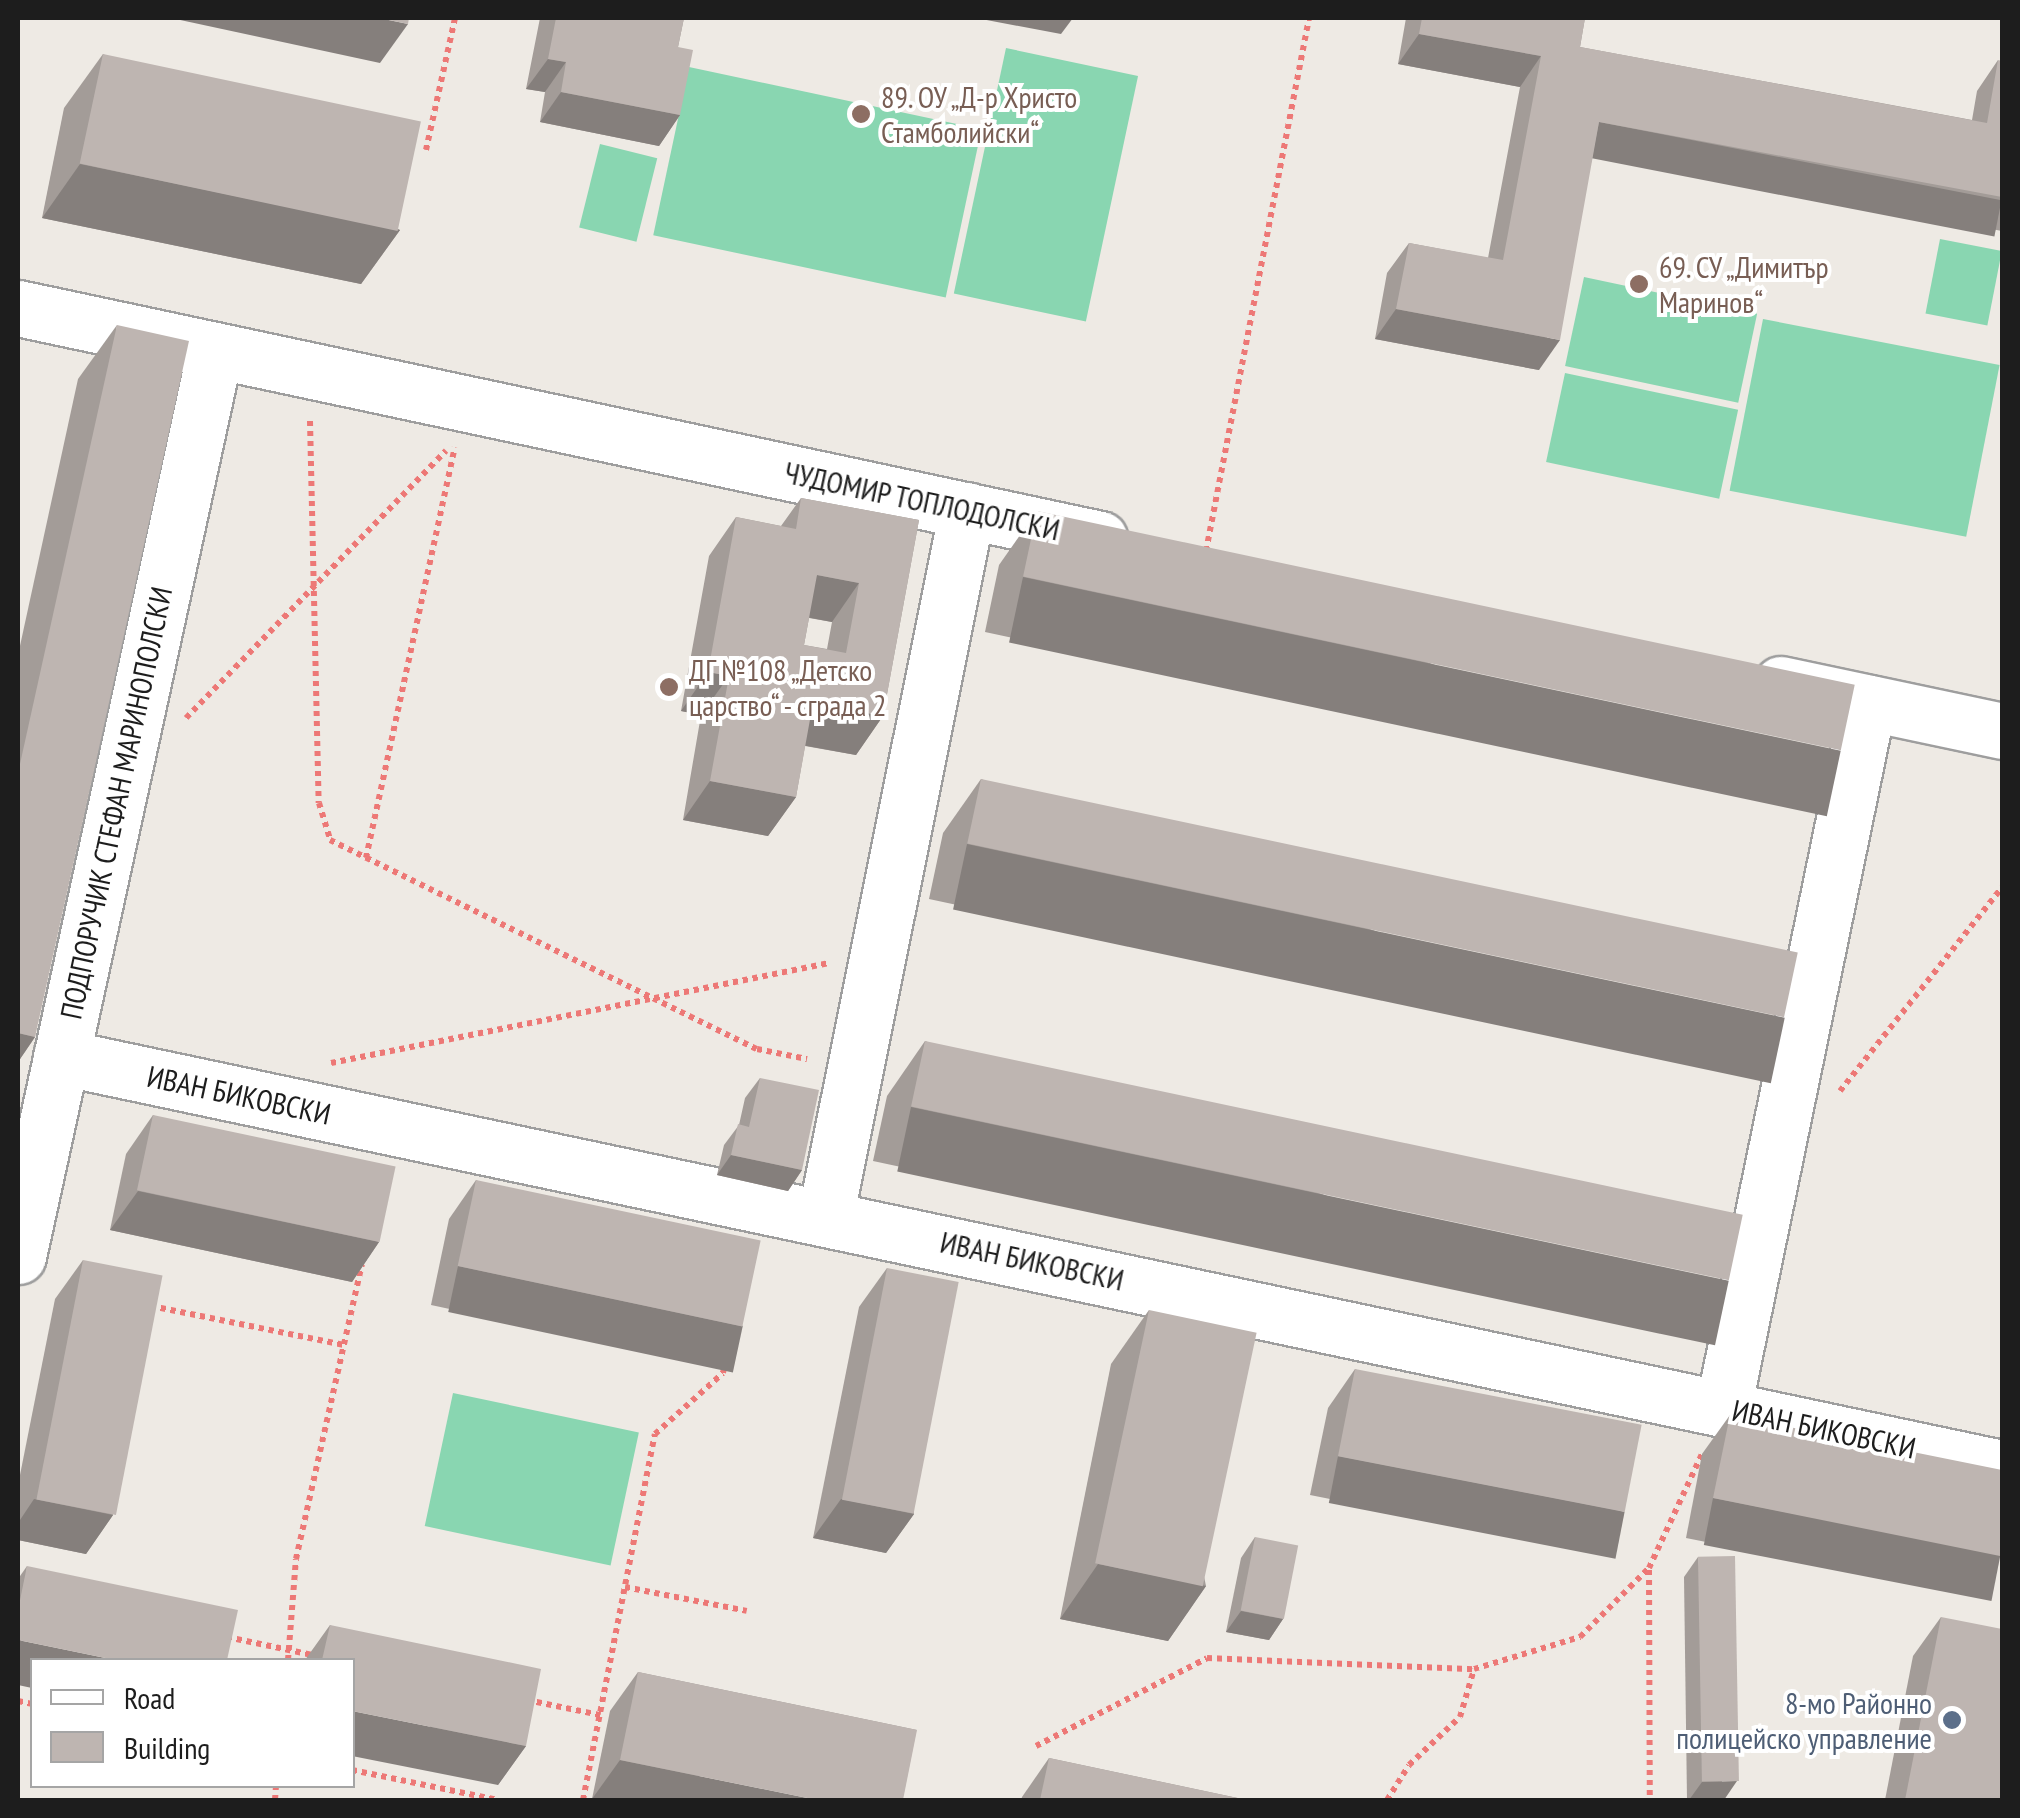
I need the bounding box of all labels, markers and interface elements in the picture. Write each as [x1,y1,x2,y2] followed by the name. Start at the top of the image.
[881,79,1082,150] place label: 89. ОУ „Д-р Христо Стамболийски“
[850,103,872,125] marker: 89. ОУ „Д-р Христо Стамболийски“
[1659,249,1833,320] place label: 69. СУ „Димитър Маринов“
[1628,273,1650,295] marker: 69. СУ „Димитър Маринов“
[780,454,1064,548] street label: ЧУДОМИР ТОПЛОДОЛСКИ
[53,584,179,1022] street label: ПОДПОРУЧИК СТЕФАН МАРИНОПОЛСКИ
[689,652,891,722] place label: ДГ №108 „Детско царство“ - сграда 2
[658,676,680,698] marker: ДГ №108 „Детско царство“ - сграда 2
[144,1058,334,1132] street label: ИВАН БИКОВСКИ
[937,1224,1127,1298] street label: ИВАН БИКОВСКИ
[1729,1392,1919,1466] street label: ИВАН БИКОВСКИ
[30,1658,355,1788] legend
[124,1678,175,1717] text: Road
[1676,1685,1932,1756] place label: 8-мо Районно полицейско управление
[1941,1709,1963,1731] marker: 8-мо Районно полицейско управление
[124,1728,210,1767] text: Building

